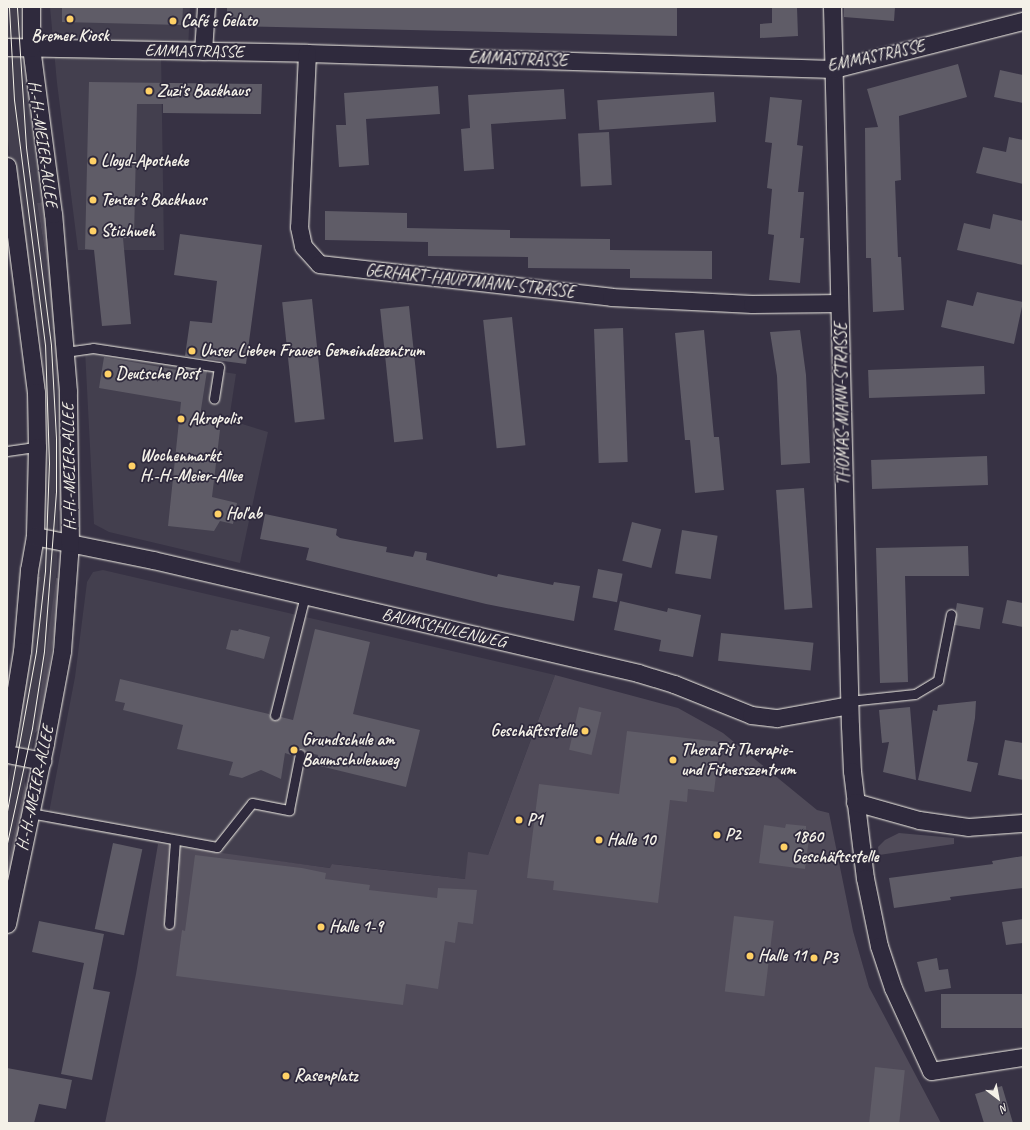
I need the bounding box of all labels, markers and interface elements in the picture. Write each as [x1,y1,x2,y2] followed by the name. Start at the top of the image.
[181,11,257,31] place label: Café e Gelato
[65,14,75,24] marker: Bremer Kiosk
[168,16,178,26] marker: Café e Gelato
[31,26,109,46] place label: Bremer Kiosk
[825,36,927,76] street label: EMMASTRASSE
[144,40,244,62] street label: EMMASTRASSE
[468,47,568,71] street label: EMMASTRASSE
[24,79,62,209] street label: H.-H.-MEIER-ALLEE
[157,81,249,101] place label: Zuzi's Backhaus
[144,86,154,96] marker: Zuzi's Backhaus
[101,151,188,171] place label: Lloyd-Apotheke
[88,156,98,166] marker: Lloyd-Apotheke
[101,190,206,210] place label: Tenter's Backhaus
[88,195,98,205] marker: Tenter's Backhaus
[101,221,155,241] place label: Stichweh
[88,226,98,236] marker: Stichweh
[364,260,576,302] street label: GERHART-HAUPTMANN-STRASSE
[830,322,854,486] street label: THOMAS-MANN-STRASSE
[200,341,425,361] place label: Unser Lieben Frauen Gemeindezentrum
[187,346,197,356] marker: Unser Lieben Frauen Gemeindezentrum
[116,364,199,384] place label: Deutsche Post
[103,369,113,379] marker: Deutsche Post
[58,403,80,531] street label: H.-H.-MEIER-ALLEE
[189,409,241,429] place label: Akropolis
[176,414,186,424] marker: Akropolis
[140,446,242,486] place label: Wochenmarkt H.-H.-Meier-Allee
[127,461,137,471] marker: Wochenmarkt H.-H.-Meier-Allee
[226,504,262,524] place label: Hol'ab
[213,509,223,519] marker: Hol'ab
[380,604,508,652] street label: BAUMSCHULENWEG
[491,721,577,741] place label: Geschäftsstelle
[12,723,58,853] street label: H.-H.-MEIER-ALLEE
[580,726,590,736] marker: Geschäftsstelle
[302,730,398,770] place label: Grundschule am Baumschulenweg
[681,740,795,780] place label: TheraFit Therapie- und Fitnesszentrum
[289,745,299,755] marker: Grundschule am Baumschulenweg
[668,755,678,765] marker: TheraFit Therapie- und Fitnesszentrum
[527,810,543,830] place label: P1
[514,815,524,825] marker: P1
[725,825,741,845] place label: P2
[792,827,878,867] place label: 1860 Geschäftsstelle
[607,830,655,850] place label: Halle 10
[712,830,722,840] marker: P2
[594,835,604,845] marker: Halle 10
[779,842,789,852] marker: 1860 Geschäftsstelle
[329,917,383,937] place label: Halle 1-9
[316,922,326,932] marker: Halle 1-9
[758,946,806,966] place label: Halle 11
[822,948,838,968] place label: P3
[745,951,755,961] marker: Halle 11
[809,953,819,963] marker: P3
[294,1066,358,1086] place label: Rasenplatz
[281,1071,291,1081] marker: Rasenplatz
[978,1078,1018,1118] north arrow
[998,1100,1011,1116] text: N

